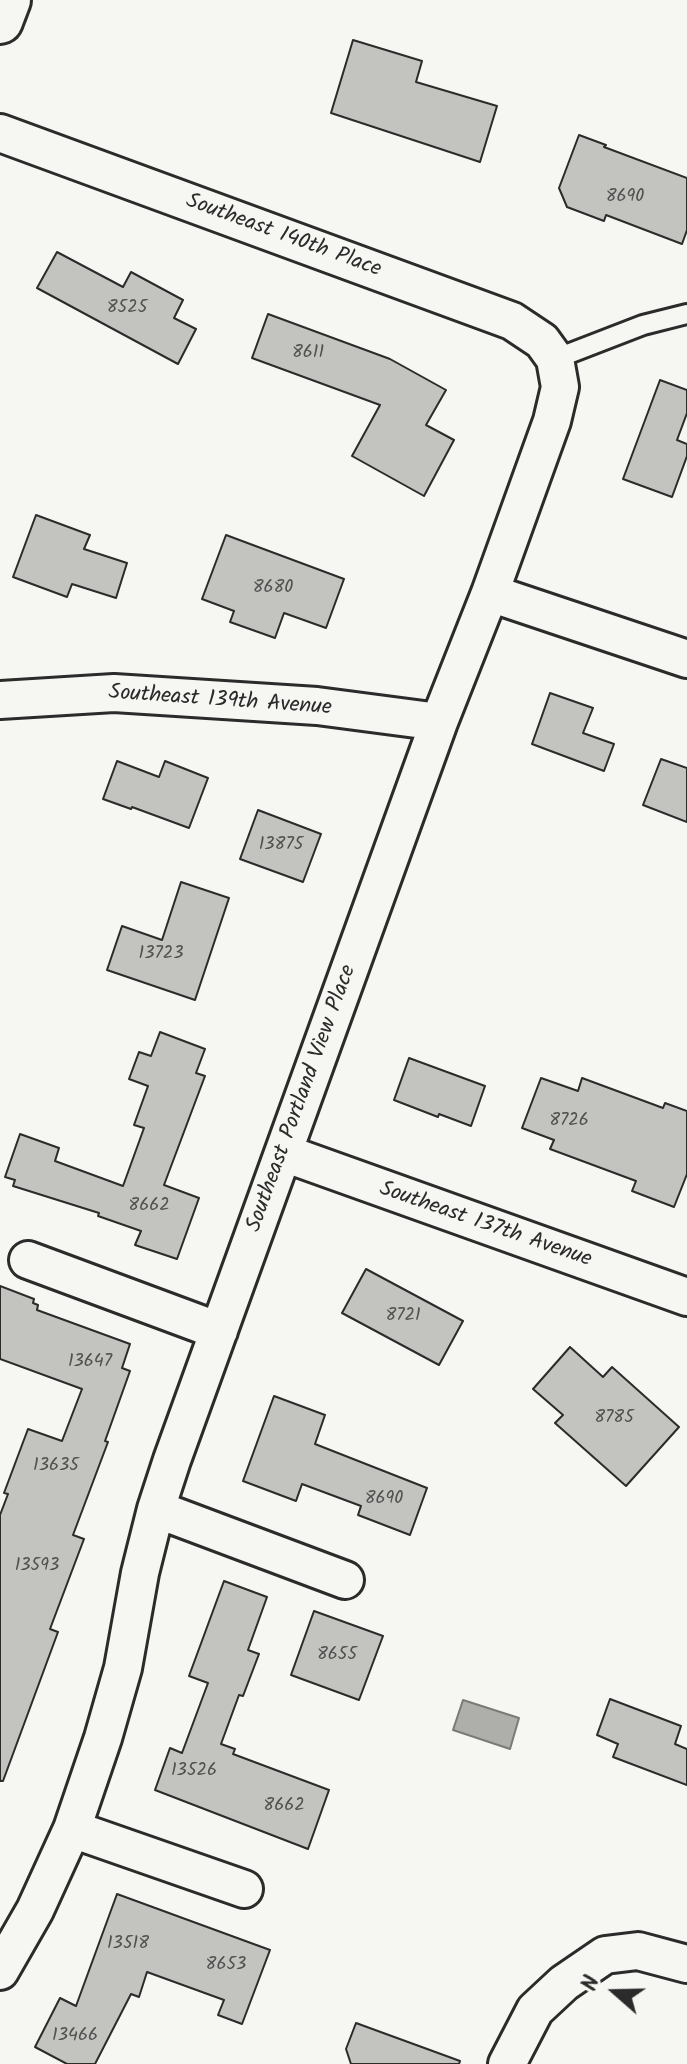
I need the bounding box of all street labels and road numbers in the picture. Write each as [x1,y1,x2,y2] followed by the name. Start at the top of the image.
[182,189,384,285] street label: Southeast 140th Place
[108,681,332,723] street label: Southeast 139th Avenue
[242,962,364,1236] street label: Southeast Portland View Place
[375,1177,595,1275] street label: Southeast 137th Avenue

